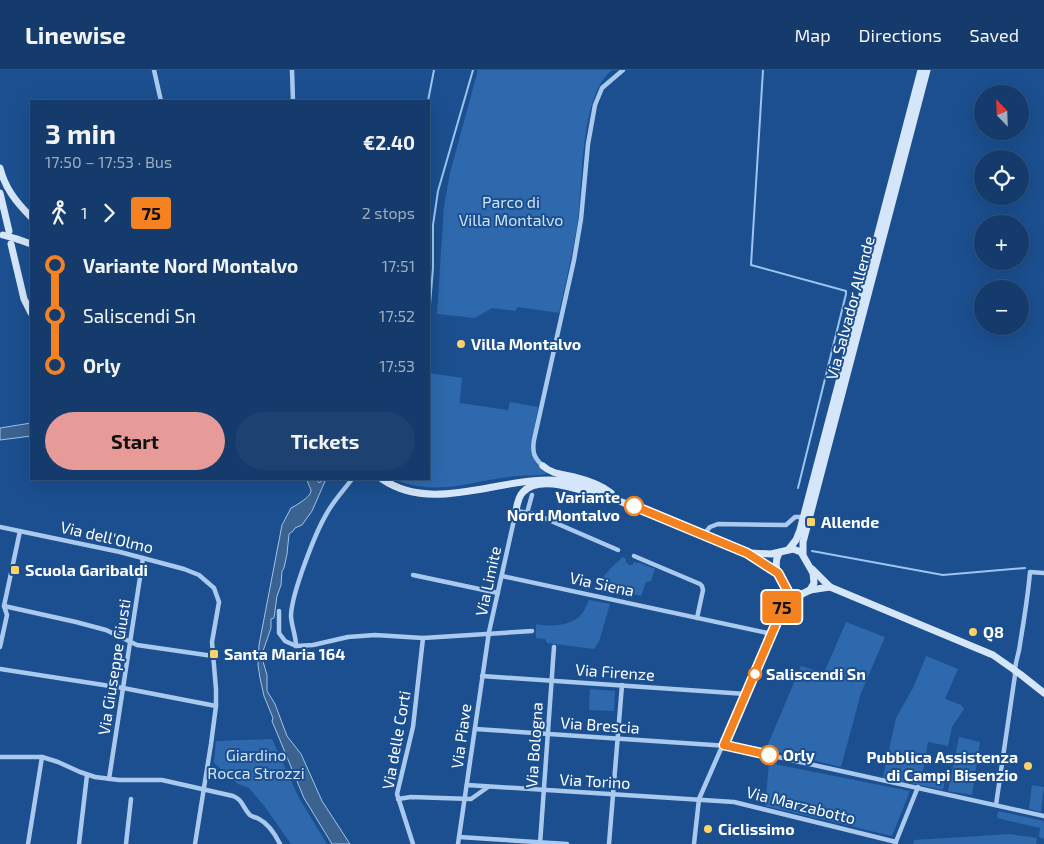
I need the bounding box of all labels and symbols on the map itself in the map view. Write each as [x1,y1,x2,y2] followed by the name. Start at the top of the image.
[974,85,1029,140] north arrow
[459,192,563,229] park label: Parco di Villa Montalvo
[821,234,878,382] street label: Via Salvador Allende
[471,334,581,353] place label: Villa Montalvo
[455,338,467,350] marker: Villa Montalvo
[507,487,620,524] place label: Variante Nord Montalvo
[624,496,644,516] marker: Variante Nord Montalvo
[821,512,879,531] place label: Allende
[805,516,817,528] marker: Allende
[59,517,155,556] street label: Via dell'Olmo
[471,544,504,618] street label: Via Limite
[25,560,148,579] place label: Scuola Garibaldi
[9,564,21,576] marker: Scuola Garibaldi
[568,567,636,600] street label: Via Siena
[760,591,804,623] line badge: 75
[93,597,134,737] street label: Via Giuseppe Giusti
[983,622,1004,642] place label: Q8
[967,626,979,638] marker: Q8
[224,644,345,663] place label: Santa Maria 164
[208,648,220,660] marker: Santa Maria 164
[575,659,655,684] street label: Via Firenze
[766,664,866,683] place label: Saliscendi Sn
[748,667,762,681] marker: Saliscendi Sn
[377,689,414,791] street label: Via delle Corti
[521,701,546,788] street label: Via Bologna
[447,702,474,770] street label: Via Piave
[560,712,640,737] street label: Via Brescia
[207,745,305,782] park label: Giardino Rocca Strozzi
[759,745,779,765] marker: Orly
[783,745,815,765] place label: Orly
[867,747,1018,784] place label: Pubblica Assistenza di Campi Bisenzio
[1022,760,1034,772] marker: Pubblica Assistenza di Campi Bisenzio
[559,769,631,792] street label: Via Torino
[745,782,858,827] street label: Via Marzabotto
[718,819,795,838] place label: Ciclissimo
[702,823,714,835] marker: Ciclissimo

